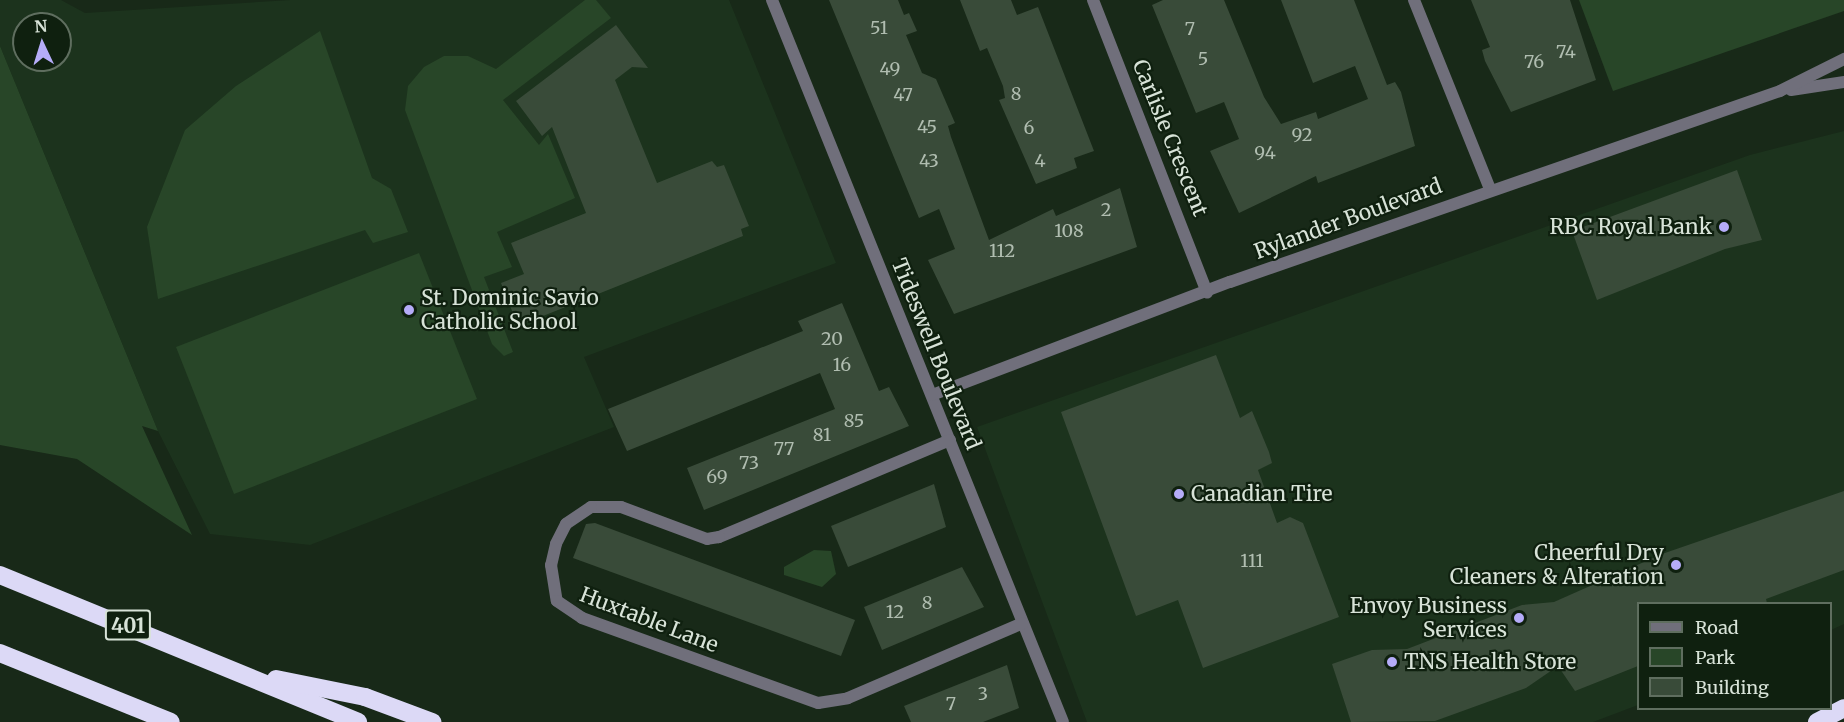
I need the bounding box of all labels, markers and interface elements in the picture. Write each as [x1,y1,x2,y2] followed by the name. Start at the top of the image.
[12,12,72,72] north arrow
[34,16,48,36] text: N
[870,17,888,39] house number: 51
[1185,18,1195,40] house number: 7
[1556,41,1576,63] house number: 74
[1198,48,1208,70] house number: 5
[1524,51,1544,73] house number: 76
[1127,56,1213,220] street label: Carlisle Crescent
[880,58,900,80] house number: 49
[1011,83,1021,105] house number: 8
[893,84,913,106] house number: 47
[917,116,937,138] house number: 45
[1024,117,1034,139] house number: 6
[1291,124,1313,146] house number: 92
[1254,142,1276,164] house number: 94
[919,150,939,172] house number: 43
[1034,150,1046,172] house number: 4
[1251,173,1445,265] street label: Rylander Boulevard
[1101,199,1111,221] house number: 2
[1549,214,1712,240] place label: RBC Royal Bank
[1054,220,1084,242] house number: 108
[1717,220,1731,234] marker: RBC Royal Bank
[989,240,1015,262] house number: 112
[886,255,986,453] street label: Tideswell Boulevard
[421,285,599,335] place label: St. Dominic Savio Catholic School
[402,303,416,317] marker: St. Dominic Savio Catholic School
[821,328,843,350] house number: 20
[833,354,851,376] house number: 16
[844,410,864,432] house number: 85
[813,424,831,446] house number: 81
[774,438,794,460] house number: 77
[739,452,759,474] house number: 73
[706,466,728,488] house number: 69
[1191,481,1332,507] place label: Canadian Tire
[1172,487,1186,501] marker: Canadian Tire
[1450,540,1664,590] place label: Cheerful Dry Cleaners & Alteration
[1240,550,1264,572] house number: 111
[1669,558,1683,572] marker: Cheerful Dry Cleaners & Alteration
[576,582,722,658] street label: Huxtable Lane
[922,592,932,614] house number: 8
[1350,593,1507,643] place label: Envoy Business Services
[886,601,904,623] house number: 12
[1637,602,1832,710] legend
[104,608,152,642] road number: 401
[1512,611,1526,625] marker: Envoy Business Services
[1695,616,1739,639] text: Road
[1695,646,1735,669] text: Park
[1404,649,1576,675] place label: TNS Health Store
[1385,655,1399,669] marker: TNS Health Store
[1695,676,1769,699] text: Building
[978,683,988,705] house number: 3
[946,693,956,715] house number: 7

